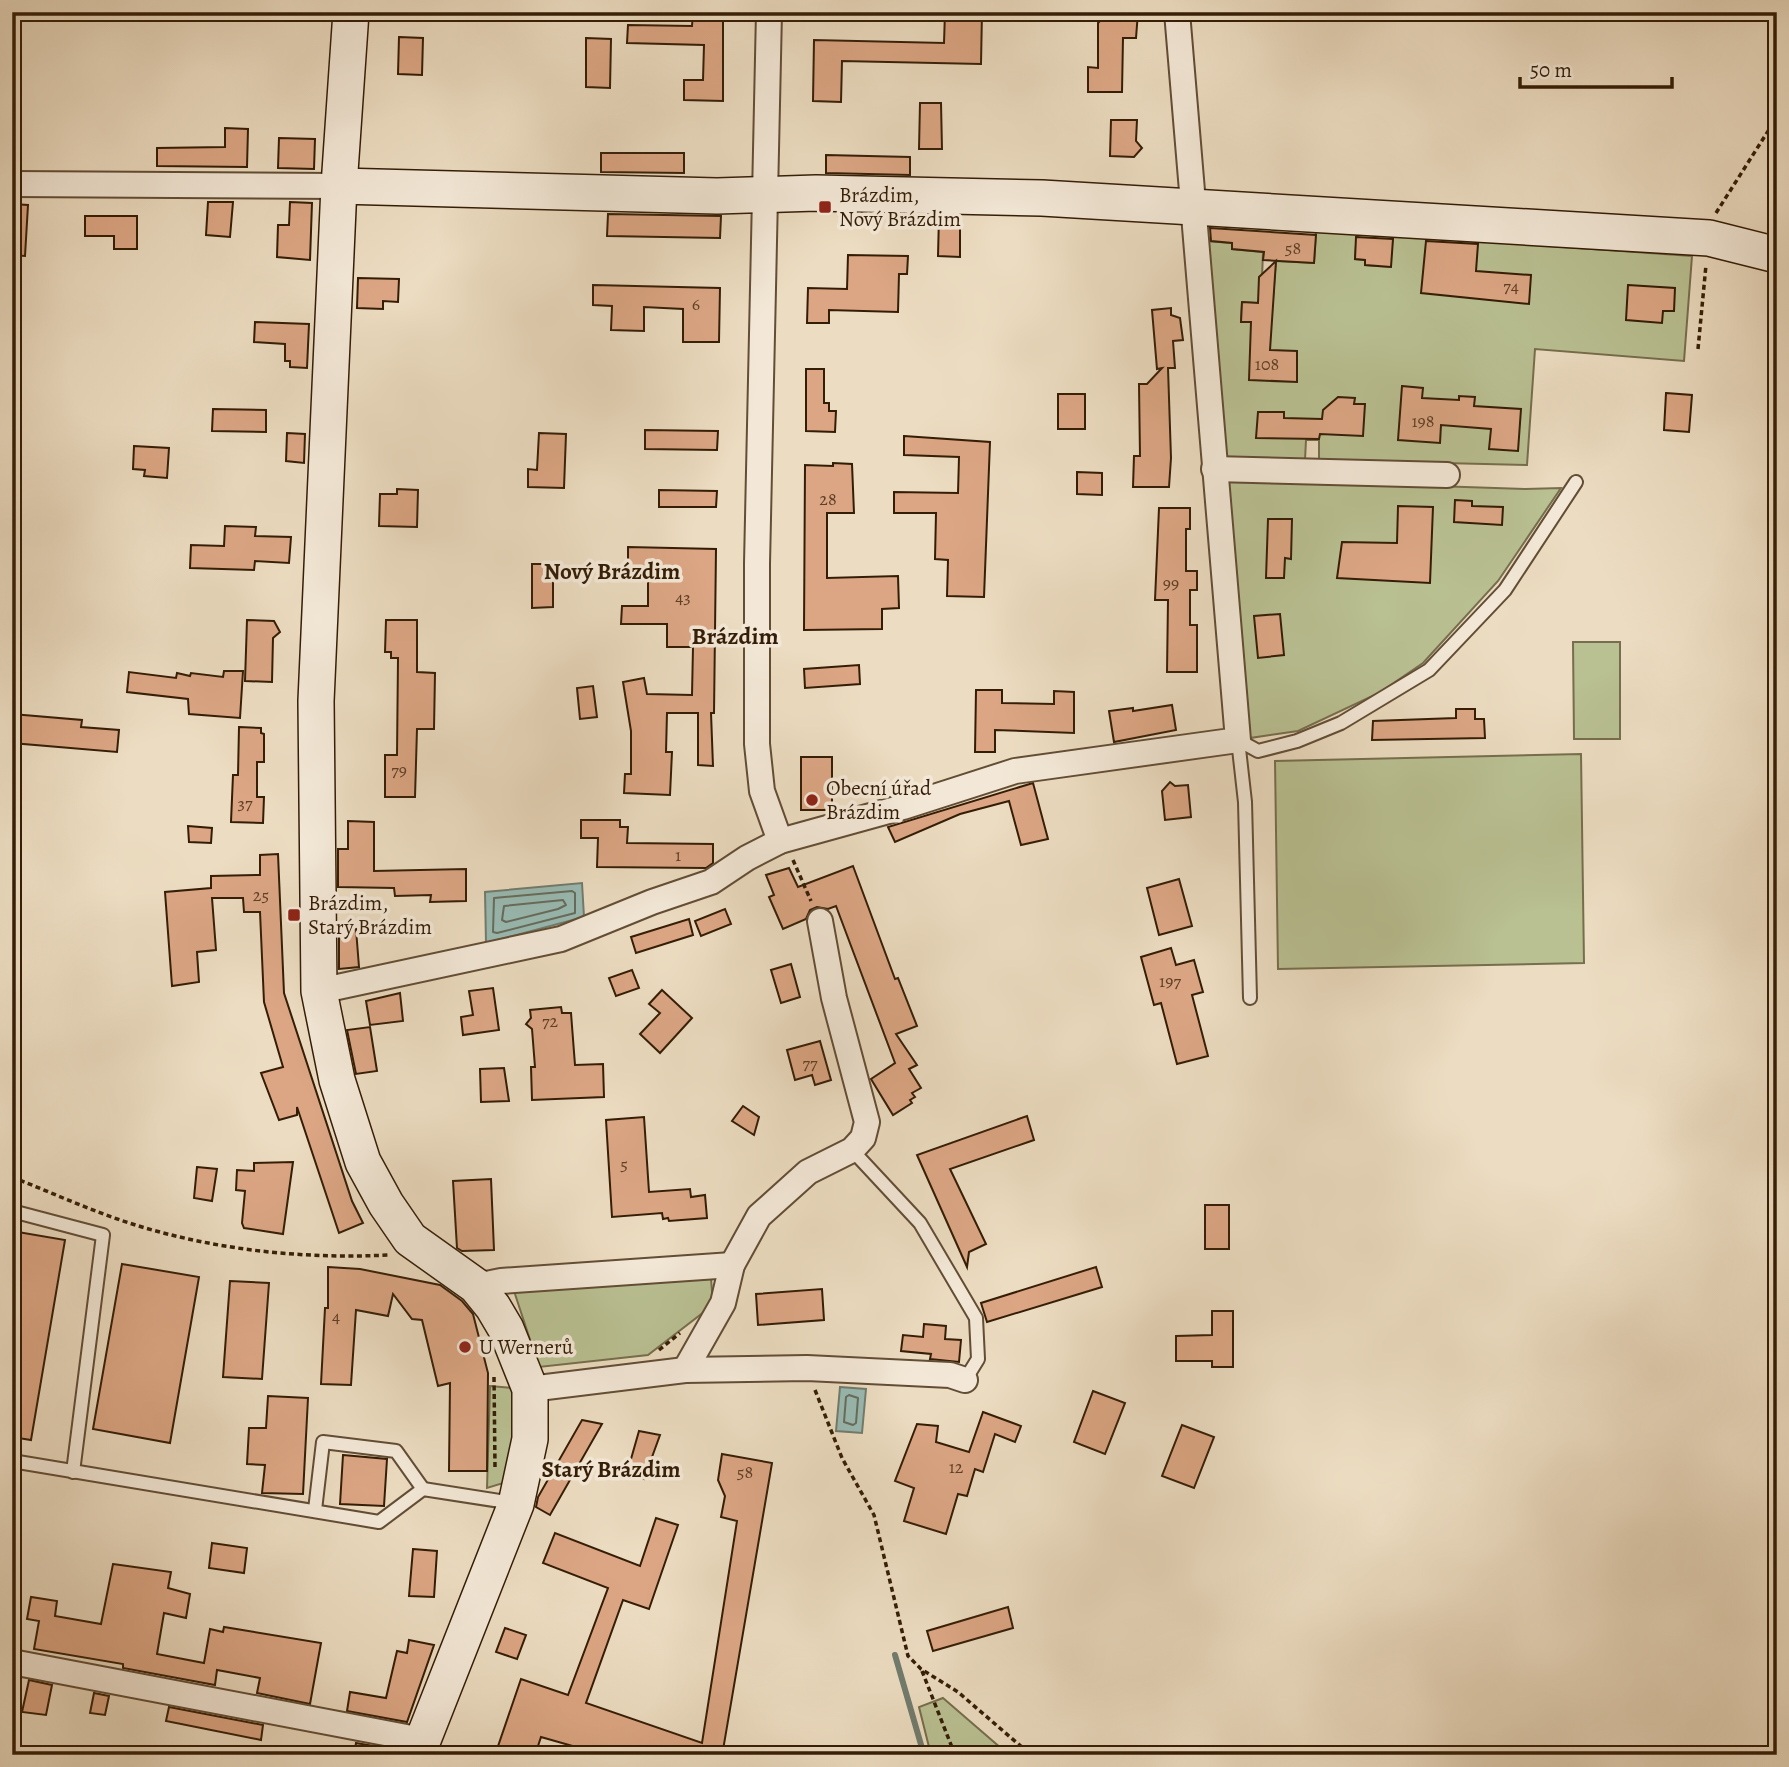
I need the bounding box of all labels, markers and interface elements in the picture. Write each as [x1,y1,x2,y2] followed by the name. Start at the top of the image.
[1520,46,1672,90] scale bar
[1530,56,1572,84] text: 50 m
[839,181,961,233] place label: Brázdim, Nový Brázdim
[817,199,833,215] marker: Brázdim, Nový Brázdim
[1285,236,1301,260] house number: 58
[1503,274,1519,298] house number: 74
[692,292,700,316] house number: 6
[1255,352,1279,376] house number: 108
[1411,409,1435,433] house number: 198
[819,487,837,511] house number: 28
[544,556,680,587] district label: Nový Brázdim
[1163,571,1179,595] house number: 99
[675,585,691,609] house number: 43
[691,620,779,652] district label: Brázdim
[391,758,407,782] house number: 79
[826,774,932,826] place label: Obecní úřad Brázdim
[237,791,253,815] house number: 37
[804,792,820,808] marker: Obecní úřad Brázdim
[675,843,681,867] house number: 1
[253,883,269,907] house number: 25
[308,889,432,941] place label: Brázdim, Starý Brázdim
[286,907,302,923] marker: Brázdim, Starý Brázdim
[1159,969,1181,993] house number: 197
[542,1009,558,1033] house number: 72
[802,1051,818,1075] house number: 77
[620,1152,628,1176] house number: 5
[332,1304,340,1328] house number: 4
[479,1333,574,1361] place label: U Wernerů
[457,1339,473,1355] marker: U Wernerů
[542,1454,680,1485] district label: Starý Brázdim
[949,1455,964,1479] house number: 12
[737,1460,753,1484] house number: 58

